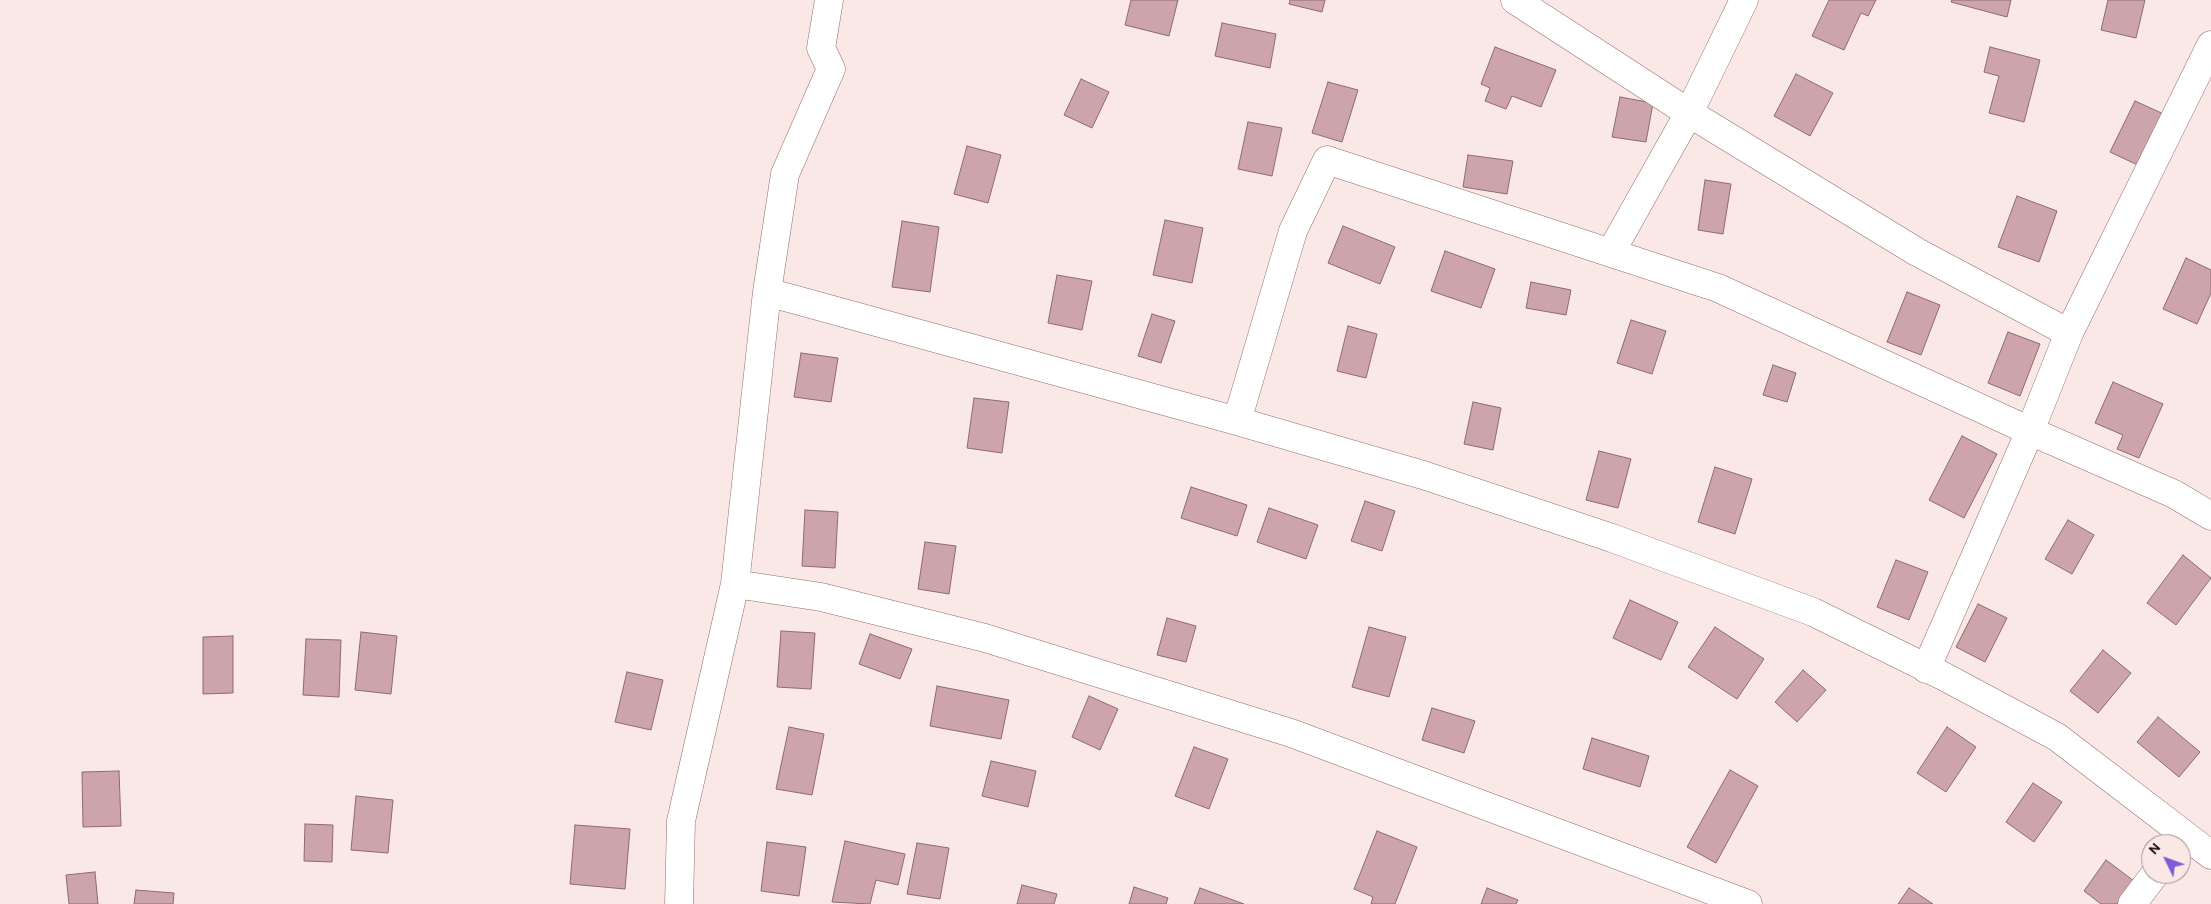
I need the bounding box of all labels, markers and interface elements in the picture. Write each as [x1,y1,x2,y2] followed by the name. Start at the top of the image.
[2141,834,2191,884] north arrow
[2146,840,2165,859] text: N

